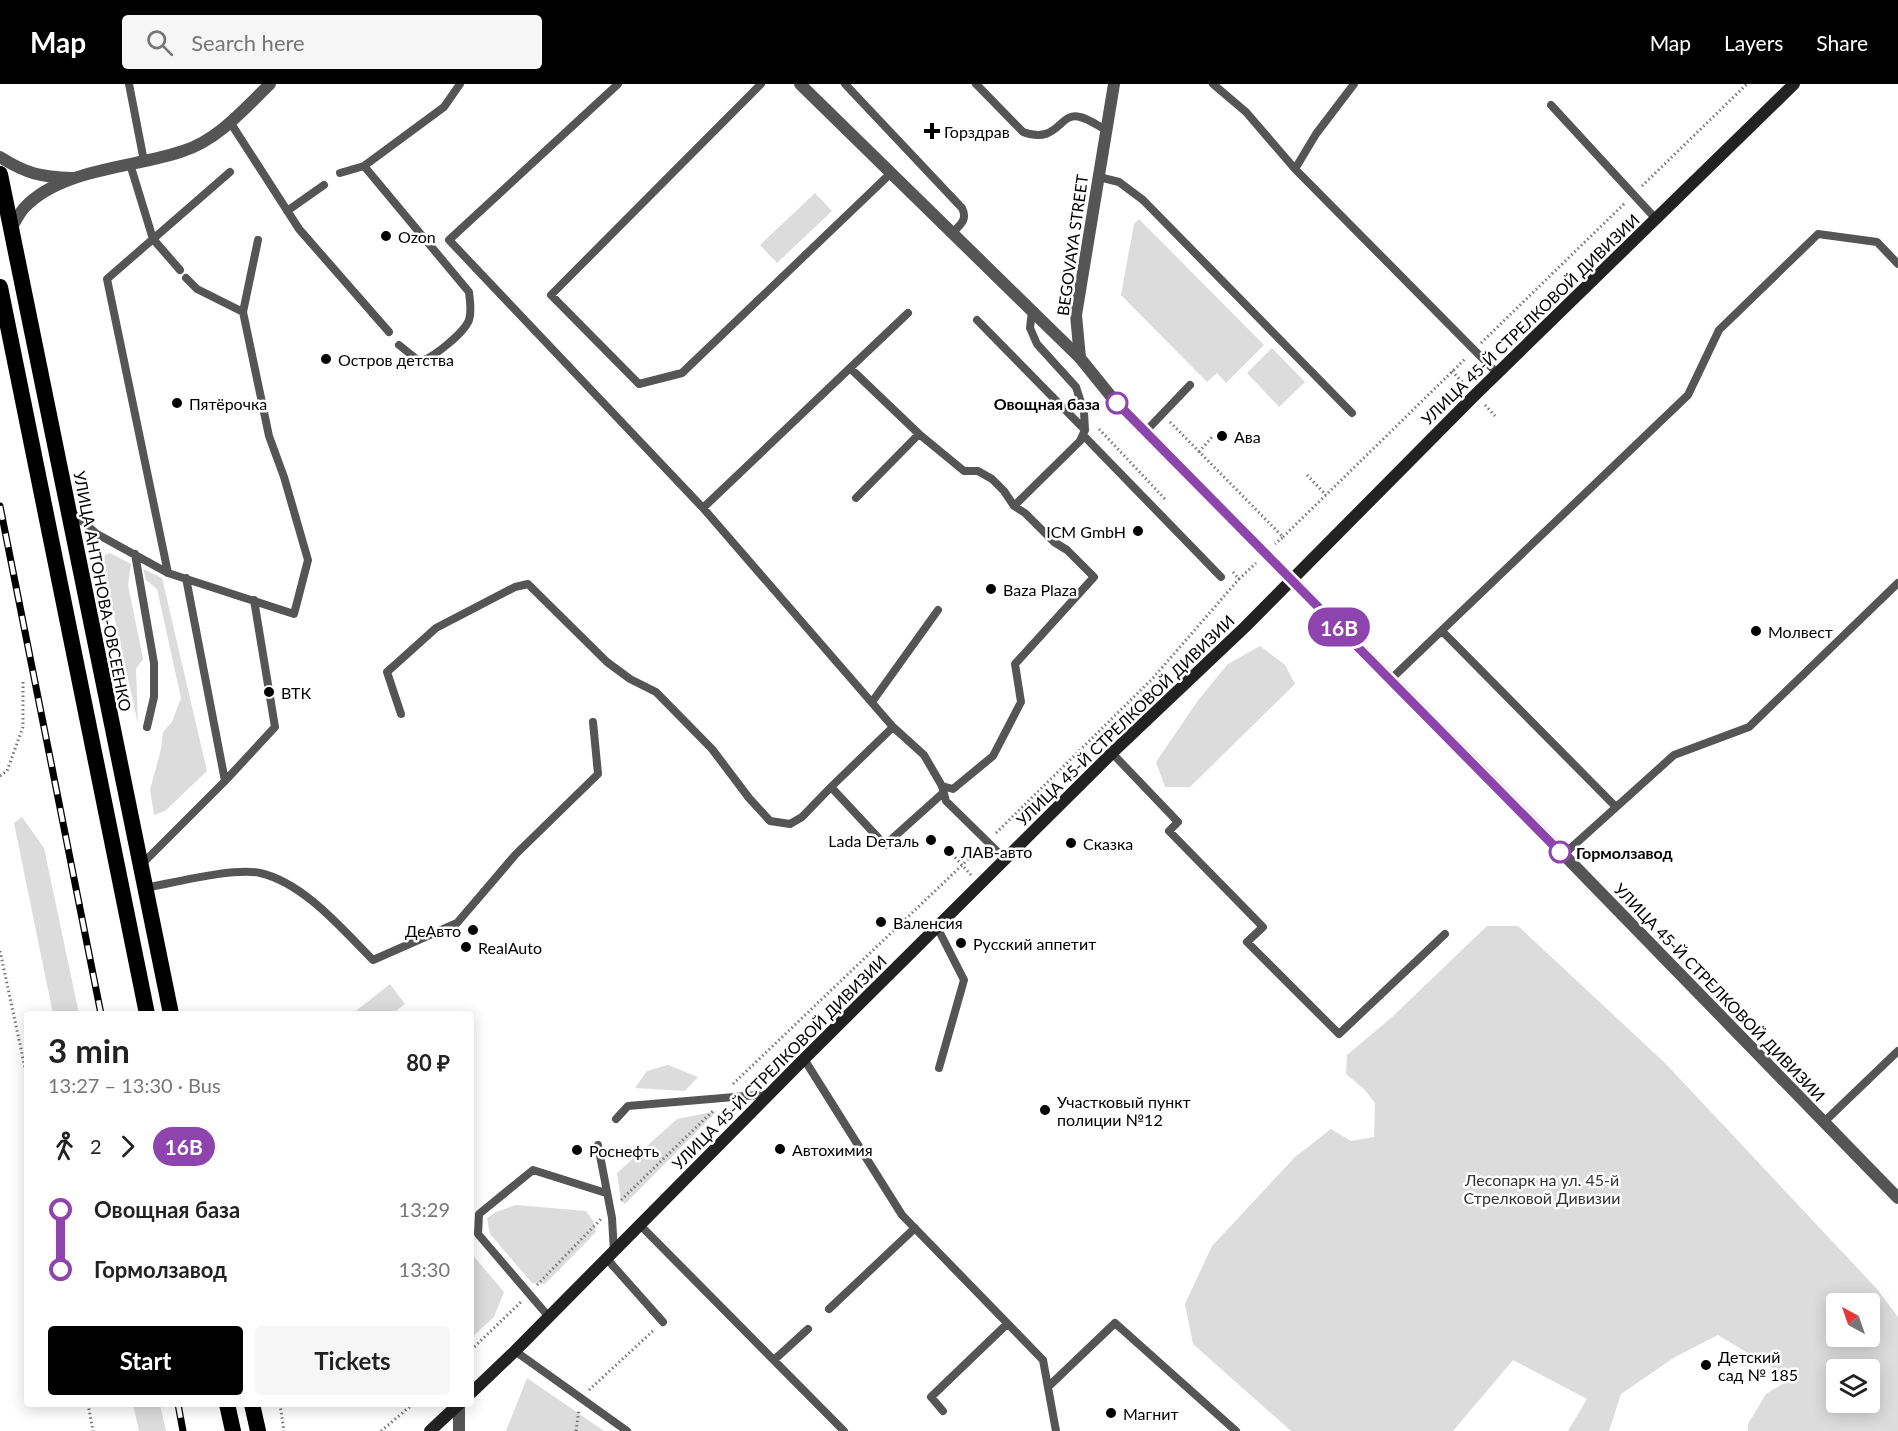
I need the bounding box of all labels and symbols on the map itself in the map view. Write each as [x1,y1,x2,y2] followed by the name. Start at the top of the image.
[944,122,1010,141] place label: Горздрав
[925,124,939,138] marker: Горздрав
[1053,173,1091,317] street label: BEGOVAYA STREET
[1417,210,1643,428] street label: УЛИЦА 45-Й СТРЕЛКОВОЙ ДИВИЗИИ
[398,227,436,246] place label: Ozon
[379,229,393,243] marker: Ozon
[338,350,454,369] place label: Остров детства
[319,352,333,366] marker: Остров детства
[1106,392,1128,414] marker: Овощная база
[189,394,267,413] place label: Пятёрочка
[994,394,1100,413] place label: Овощная база
[170,396,184,410] marker: Пятёрочка
[1234,427,1261,446] place label: Ава
[1215,429,1229,443] marker: Ава
[70,469,136,713] street label: УЛИЦА АНТОНОВА-ОВСЕЕНКО
[1046,522,1126,541] place label: ICM GmbH
[1131,524,1145,538] marker: ICM GmbH
[1003,580,1077,599] place label: Baza Plaza
[984,582,998,596] marker: Baza Plaza
[1304,608,1374,646] line badge: 16В
[1012,611,1238,829] street label: УЛИЦА 45-Й СТРЕЛКОВОЙ ДИВИЗИИ
[1768,622,1833,641] place label: Молвест
[1749,624,1763,638] marker: Молвест
[281,683,312,702] place label: ВТК
[262,685,276,699] marker: ВТК
[828,831,919,850] place label: Lada Dеталь
[924,833,938,847] marker: Lada Dеталь
[1083,834,1133,853] place label: Сказка
[1064,836,1078,850] marker: Сказка
[1549,841,1571,863] marker: Гормолзавод
[960,842,1032,861] place label: ЛАВ-авто
[1576,843,1673,862] place label: Гормолзавод
[942,844,956,858] marker: ЛАВ-авто
[1611,879,1829,1105] street label: УЛИЦА 45-Й СТРЕЛКОВОЙ ДИВИЗИИ
[893,913,963,932] place label: Валенсия
[874,915,888,929] marker: Валенсия
[405,921,461,940] place label: ДеАвто
[466,923,480,937] marker: ДеАвто
[973,934,1096,953] place label: Русский аппетит
[954,936,968,950] marker: Русский аппетит
[478,938,542,957] place label: RealAuto
[459,940,473,954] marker: RealAuto
[668,951,890,1173] street label: УЛИЦА 45-Й СТРЕЛКОВОЙ ДИВИЗИИ
[1057,1092,1191,1129] place label: Участковый пункт полиции №12
[1038,1103,1052,1117] marker: Участковый пункт полиции №12
[792,1140,873,1159] place label: Автохимия
[589,1141,659,1160] place label: Роснефть
[773,1142,787,1156] marker: Автохимия
[570,1143,584,1157] marker: Роснефть
[1464,1170,1620,1207] park label: Лесопарк на ул. 45-й Стрелковой Дивизии
[1826,1293,1880,1347] north arrow
[1718,1347,1798,1384] place label: Детский сад № 185
[1699,1358,1713,1372] marker: Детский сад № 185
[1123,1404,1179,1423] place label: Магнит
[1104,1406,1118,1420] marker: Магнит

